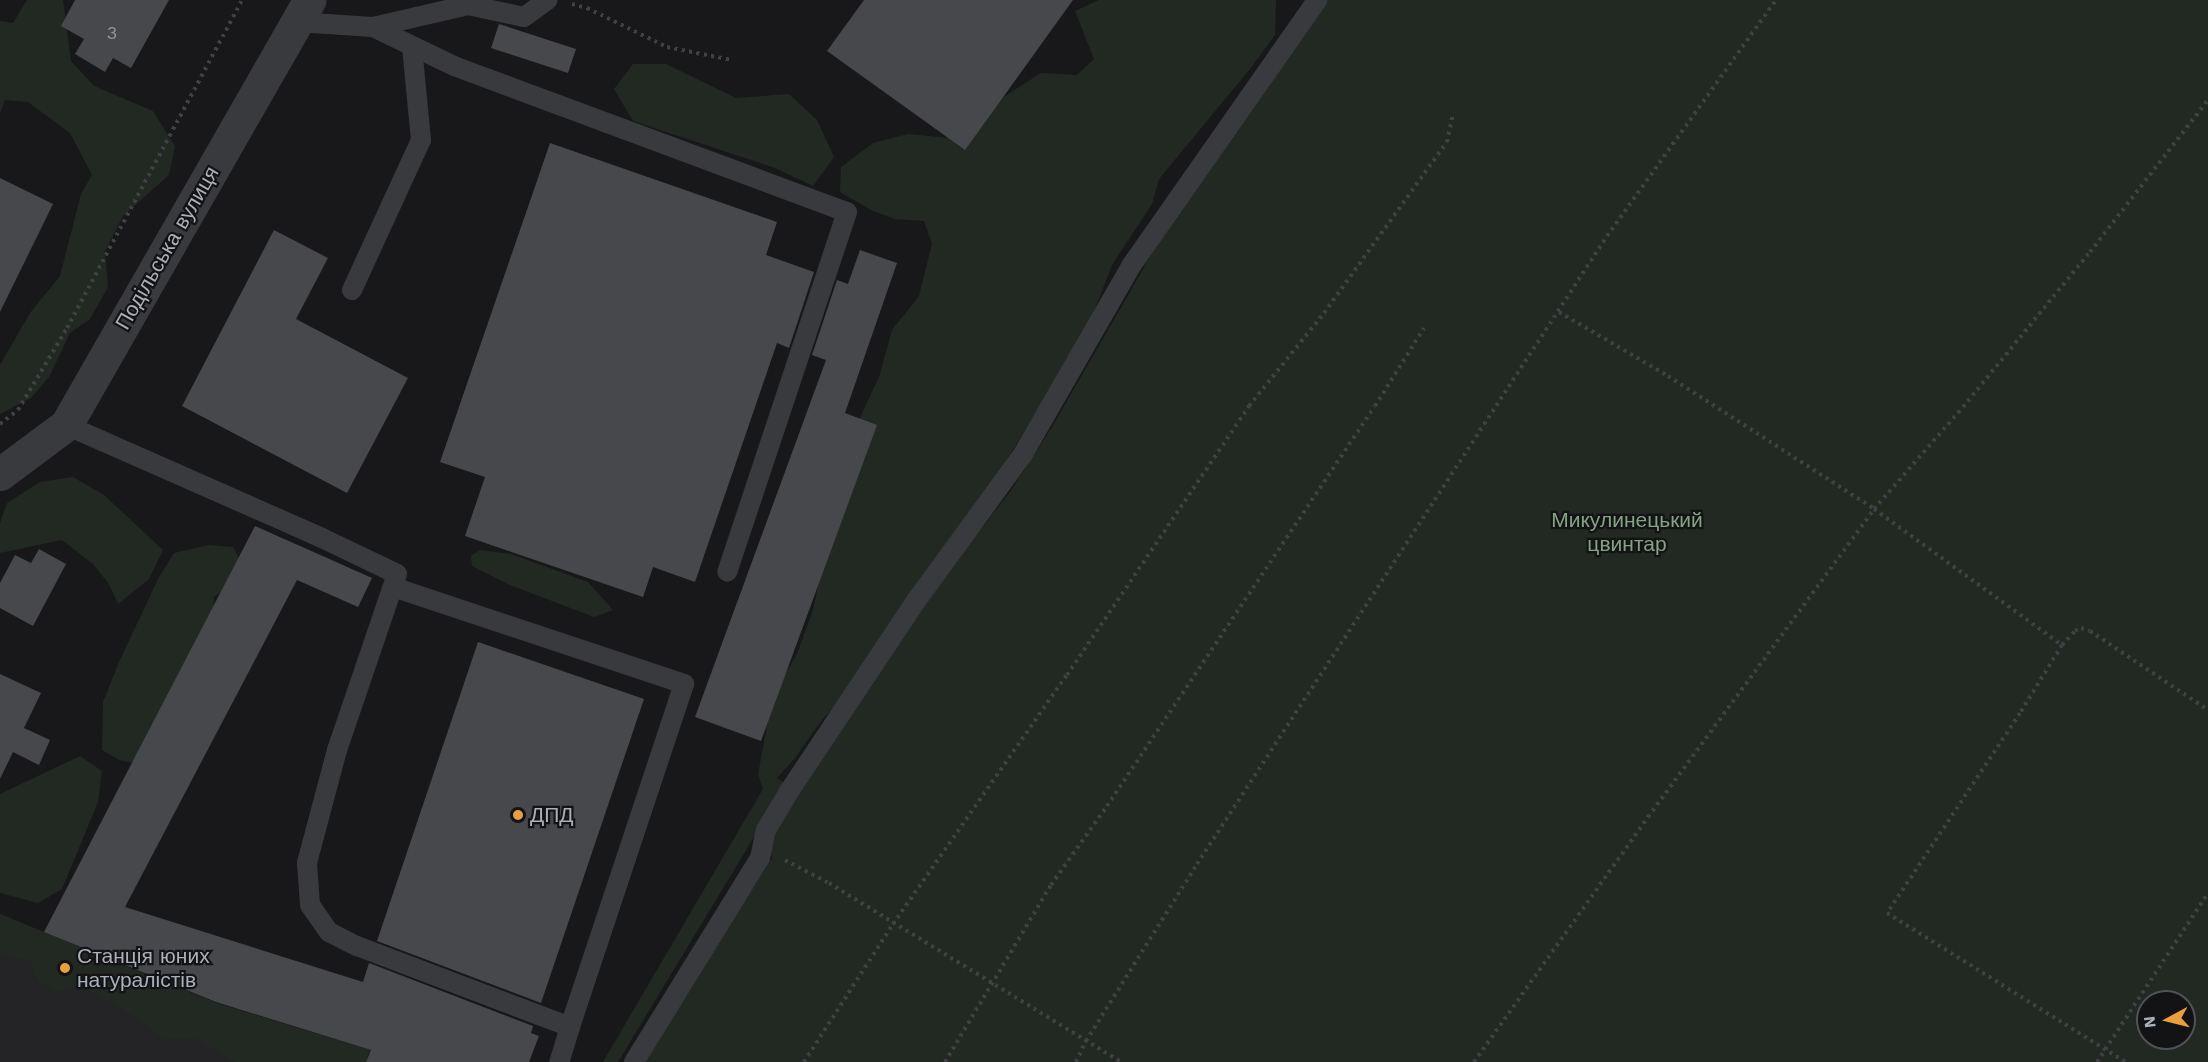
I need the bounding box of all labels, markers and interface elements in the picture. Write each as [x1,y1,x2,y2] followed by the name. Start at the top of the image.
[107,22,117,44] house number: 3
[110,162,224,334] street label: Подільська вулиця
[1551,507,1703,557] park label: Микулинецький цвинтар
[530,802,574,828] place label: ДПД
[511,808,525,822] marker: ДПД
[77,943,210,993] place label: Станція юних натуралістів
[58,961,72,975] marker: Станція юних натуралістів
[2136,990,2196,1050] north arrow
[2139,1015,2160,1029] text: N

